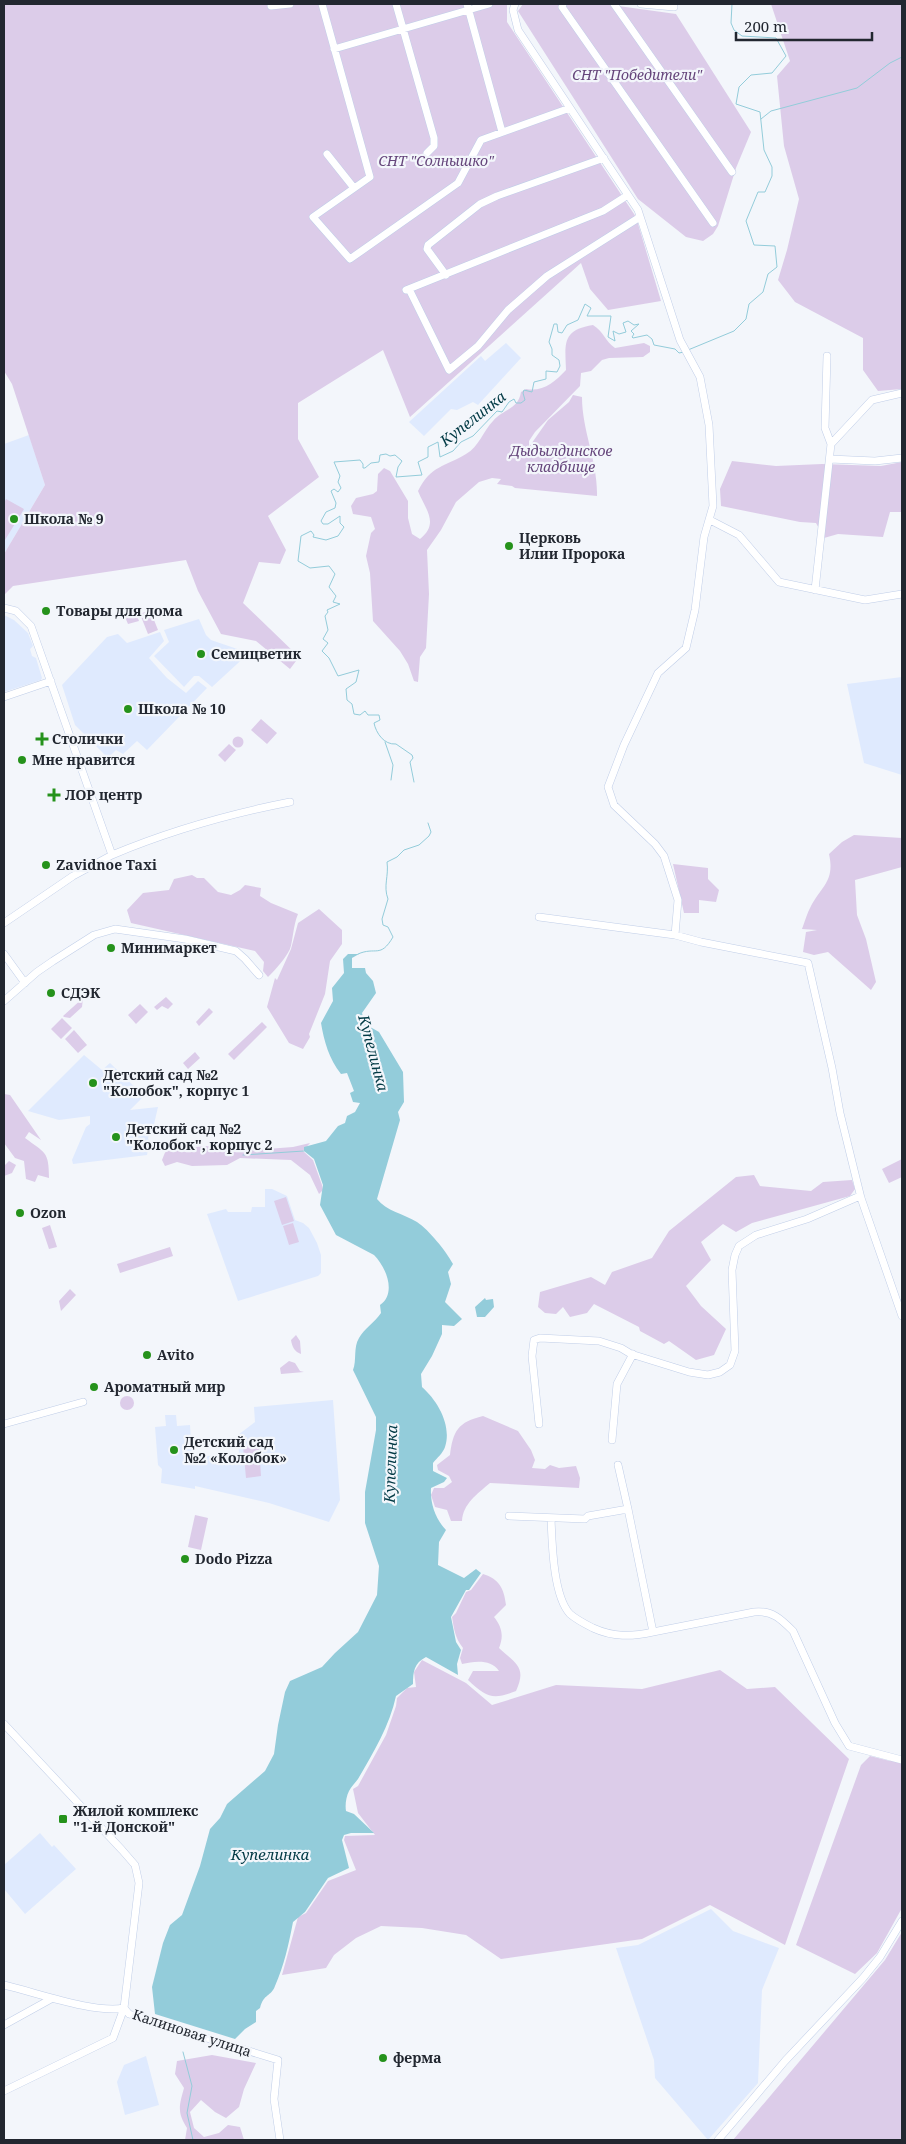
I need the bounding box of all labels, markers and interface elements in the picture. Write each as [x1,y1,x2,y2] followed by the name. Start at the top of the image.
[736,10,872,42] scale bar
[744,16,787,36] text: 200 m
[572,65,703,84] park label: СНТ "Победители"
[378,151,495,170] park label: СНТ "Солнышко"
[435,386,510,451] water label: Купелинка
[508,441,612,476] park label: Дыдылдинское кладбище
[24,509,104,528] place label: Школа № 9
[8,513,20,525] marker: Школа № 9
[519,528,625,563] place label: Церковь Илии Пророка
[503,540,515,552] marker: Церковь Илии Пророка
[56,601,183,620] place label: Товары для дома
[40,605,52,617] marker: Товары для дома
[211,644,302,663] place label: Семицветик
[195,648,207,660] marker: Семицветик
[138,699,226,718] place label: Школа № 10
[122,703,134,715] marker: Школа № 10
[52,729,124,748] place label: Столички
[36,733,48,745] marker: Столички
[32,750,135,769] place label: Мне нравится
[16,754,28,766] marker: Мне нравится
[65,785,142,804] place label: ЛОР центр
[47,788,61,802] marker: ЛОР центр
[56,855,157,874] place label: Zavidnoe Taxi
[40,859,52,871] marker: Zavidnoe Taxi
[121,938,217,957] place label: Минимаркет
[105,942,117,954] marker: Минимаркет
[61,983,101,1002] place label: СДЭК
[45,987,57,999] marker: СДЭК
[354,1011,394,1094] water label: Купелинка
[103,1065,250,1100] place label: Детский сад №2 "Колобок", корпус 1
[87,1077,99,1089] marker: Детский сад №2 "Колобок", корпус 1
[126,1119,273,1154] place label: Детский сад №2 "Колобок", корпус 2
[110,1131,122,1143] marker: Детский сад №2 "Колобок", корпус 2
[30,1203,66,1222] place label: Ozon
[14,1207,26,1219] marker: Ozon
[157,1345,194,1364] place label: Avito
[141,1349,153,1361] marker: Avito
[104,1377,225,1396] place label: Ароматный мир
[88,1381,100,1393] marker: Ароматный мир
[379,1424,401,1504] water label: Купелинка
[184,1432,287,1467] place label: Детский сад №2 «Колобок»
[168,1444,180,1456] marker: Детский сад №2 «Колобок»
[195,1549,273,1568] place label: Dodo Pizza
[179,1553,191,1565] marker: Dodo Pizza
[73,1801,198,1836] place label: Жилой комплекс "1-й Донской"
[57,1813,69,1825] marker: Жилой комплекс "1-й Донской"
[230,1844,310,1864] water label: Купелинка
[130,2004,254,2061] street label: Калиновая улица
[393,2048,442,2067] place label: ферма
[377,2052,389,2064] marker: ферма

